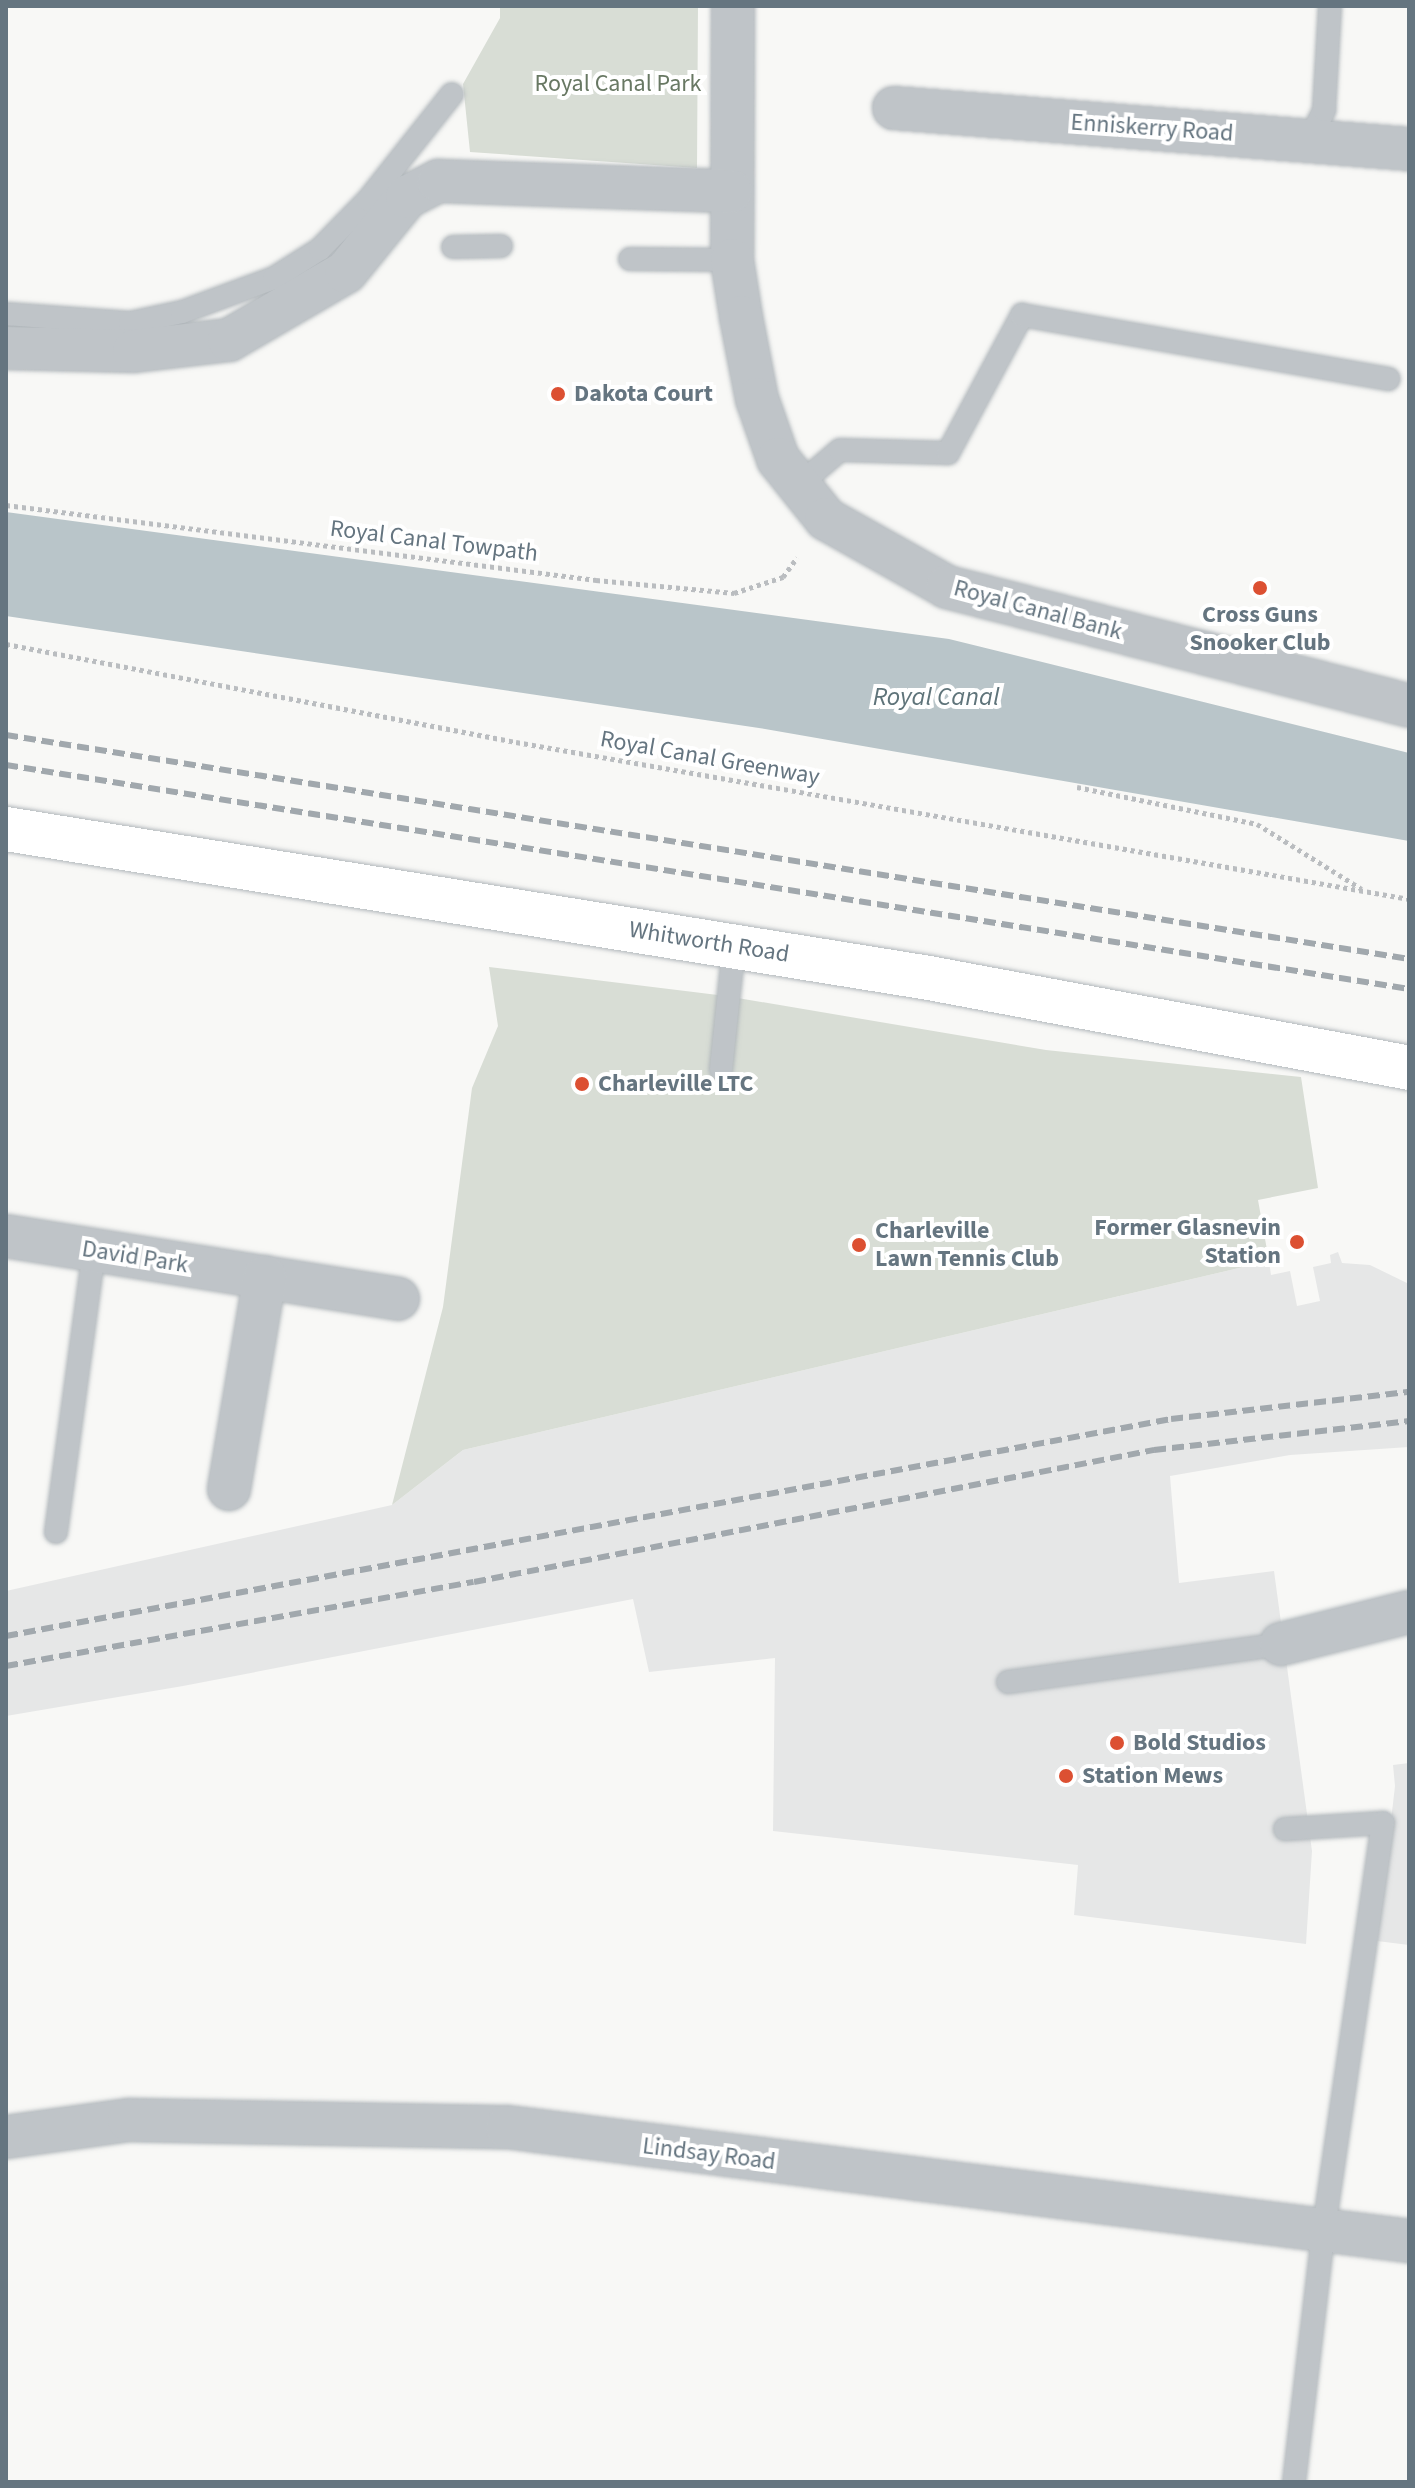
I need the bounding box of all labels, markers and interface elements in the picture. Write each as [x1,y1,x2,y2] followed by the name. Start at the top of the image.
[535,70,701,98] park label: Royal Canal Park
[1070,108,1234,148] street label: Enniskerry Road
[574,380,713,408] place label: Dakota Court
[549,385,567,403] marker: Dakota Court
[328,514,540,568] street label: Royal Canal Towpath
[951,574,1125,646] street label: Royal Canal Bank
[1251,579,1269,597] marker: Cross Guns Snooker Club
[1189,601,1331,657] place label: Cross Guns Snooker Club
[873,681,999,713] water label: Royal Canal
[598,725,822,791] street label: Royal Canal Greenway
[627,915,791,969] street label: Whitworth Road
[598,1070,753,1098] place label: Charleville LTC
[573,1075,591,1093] marker: Charleville LTC
[1094,1214,1281,1270] place label: Former Glasnevin Station
[875,1217,1059,1273] place label: Charleville Lawn Tennis Club
[1288,1233,1306,1251] marker: Former Glasnevin Station
[80,1234,190,1280] street label: David Park
[850,1236,868,1254] marker: Charleville Lawn Tennis Club
[1133,1729,1266,1757] place label: Bold Studios
[1108,1734,1126,1752] marker: Bold Studios
[1082,1762,1223,1790] place label: Station Mews
[1057,1767,1075,1785] marker: Station Mews
[641,2132,777,2176] street label: Lindsay Road

